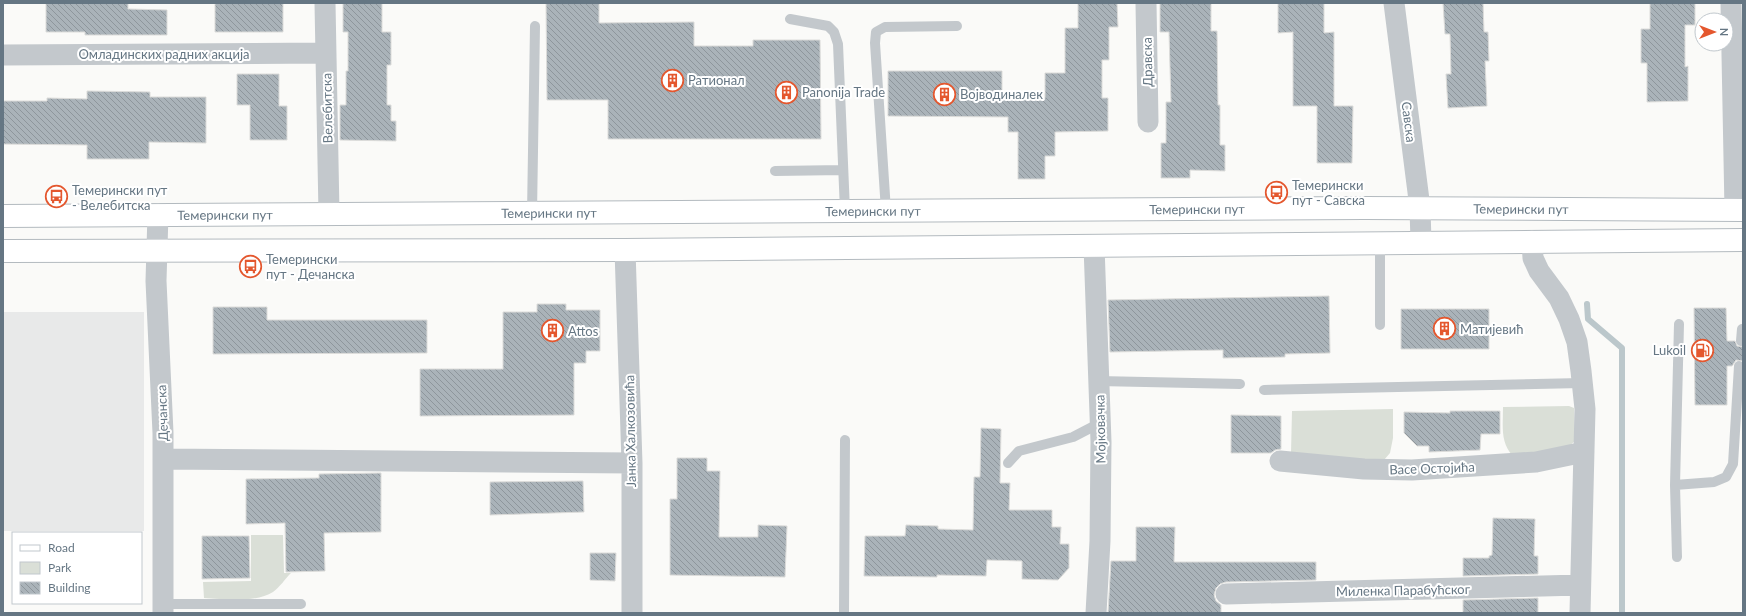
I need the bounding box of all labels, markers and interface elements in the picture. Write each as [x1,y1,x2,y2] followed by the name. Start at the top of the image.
[1694,12,1734,52] north arrow
[1718,28,1731,36] text: N
[1139,37,1155,87] street label: Дравска
[78,46,250,62] street label: Омладинских радних акција
[659,67,685,93] building icon: Ратионал
[688,72,745,88] place label: Ратионал
[318,73,336,143] street label: Велебитска
[774,79,800,105] building icon: Panonija Trade
[932,81,958,107] building icon: Војводиналек
[802,84,885,100] place label: Panonija Trade
[960,86,1043,102] place label: Војводиналек
[1399,101,1419,143] street label: Савска
[1292,177,1365,208] place label: Темерински пут - Савска
[1264,179,1290,205] bus stop icon: Темерински пут - Савска
[72,182,168,213] place label: Темерински пут - Велебитска
[43,184,69,210] bus stop icon: Темерински пут - Велебитска
[1149,201,1245,217] street label: Темерински пут
[1473,201,1569,217] street label: Темерински пут
[825,203,921,219] street label: Темерински пут
[501,205,597,221] street label: Темерински пут
[177,206,273,223] street label: Темерински пут
[266,251,355,282] place label: Темерински пут - Дечанска
[237,253,263,279] bus stop icon: Темерински пут - Дечанска
[1432,316,1458,342] building icon: Матијевић
[539,318,565,344] building icon: Attos
[1460,321,1523,337] place label: Матијевић
[568,323,599,339] place label: Attos
[1689,337,1715,363] fuel station icon: Lukoil
[1653,342,1686,358] place label: Lukoil
[621,375,639,487] street label: Јанка Халкозовића
[153,384,171,442] street label: Дечанска
[1091,394,1109,464] street label: Мојковачка
[1389,459,1475,477] street label: Васе Остојића
[12,532,142,604] legend
[48,540,75,555] text: Road
[48,560,72,575] text: Park
[48,580,91,595] text: Building
[1336,581,1471,599] street label: Миленка Парабућског

